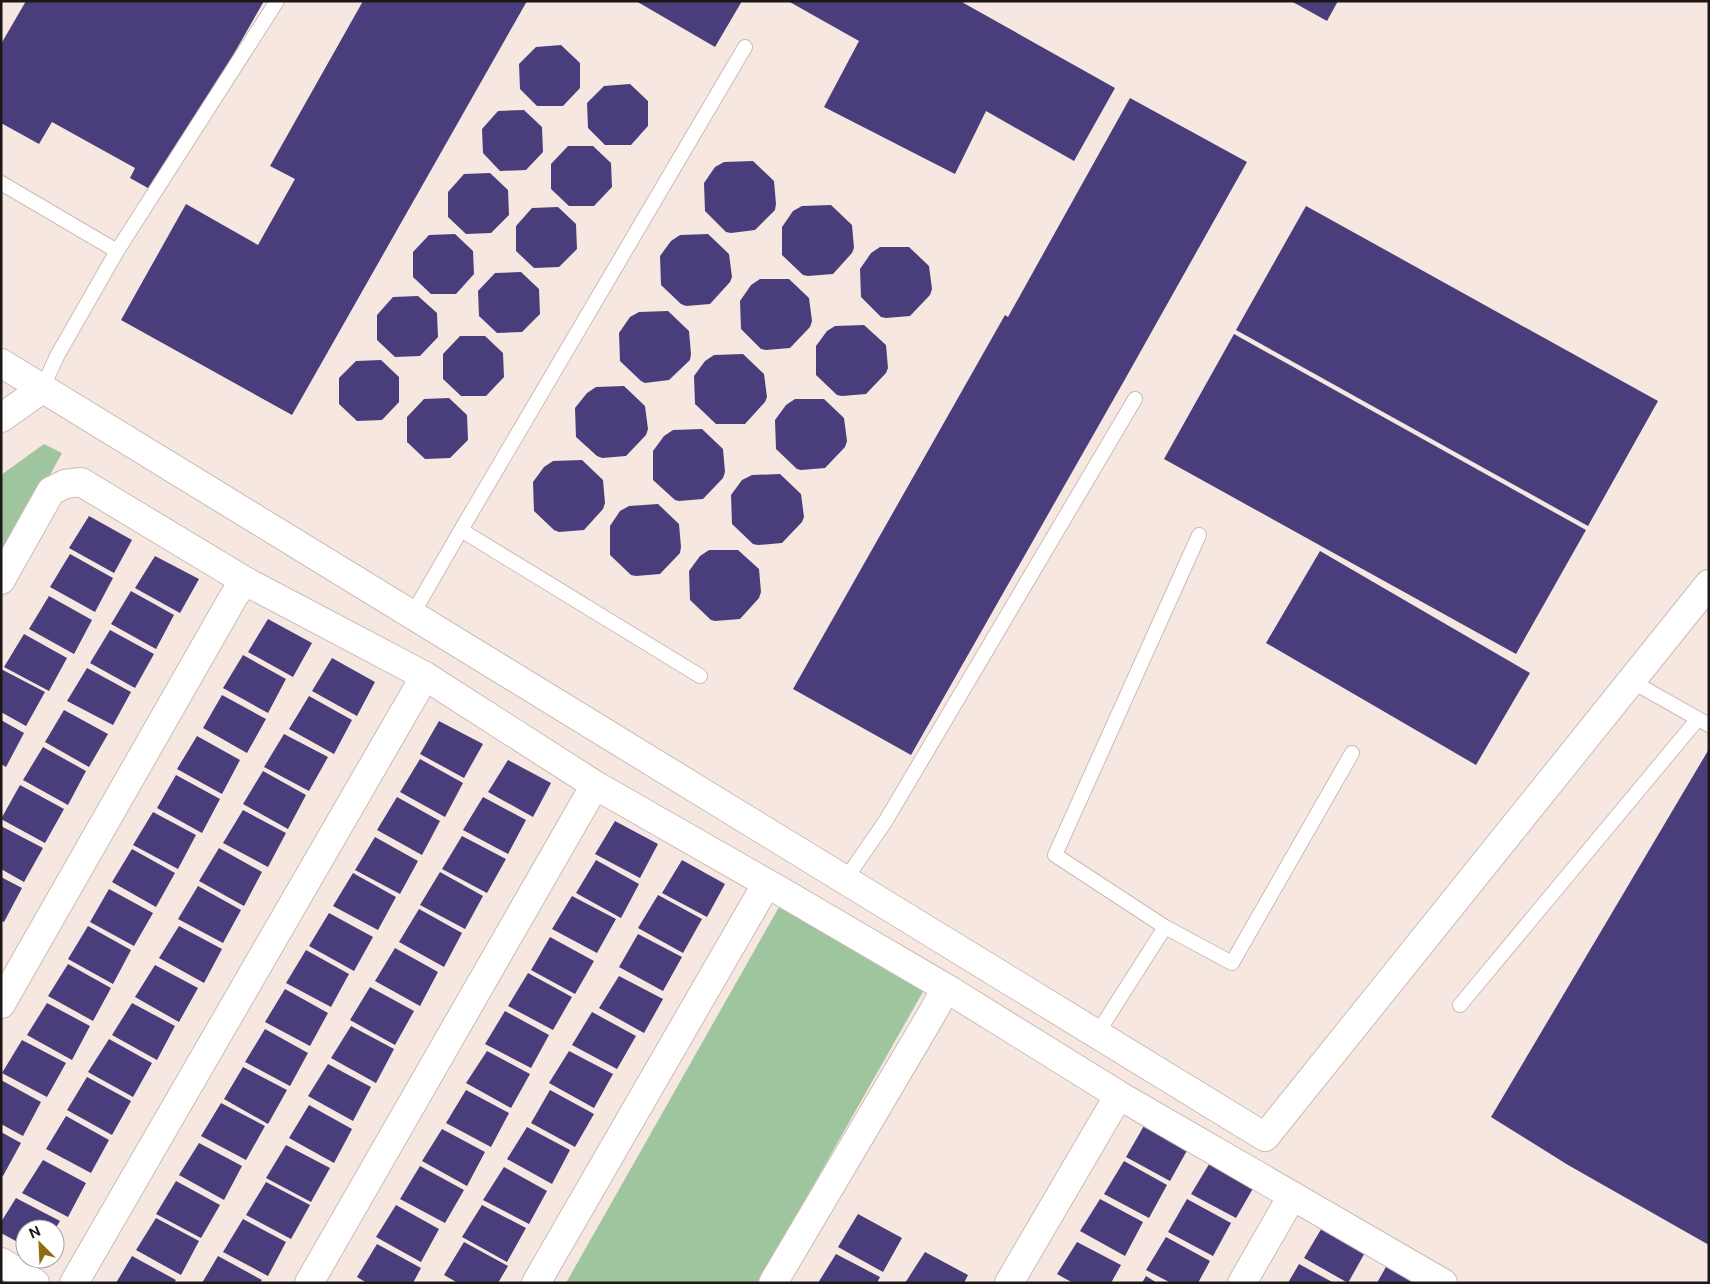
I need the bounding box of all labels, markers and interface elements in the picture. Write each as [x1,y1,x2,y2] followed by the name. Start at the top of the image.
[15,1219,65,1269] north arrow
[26,1223,43,1242] text: N

